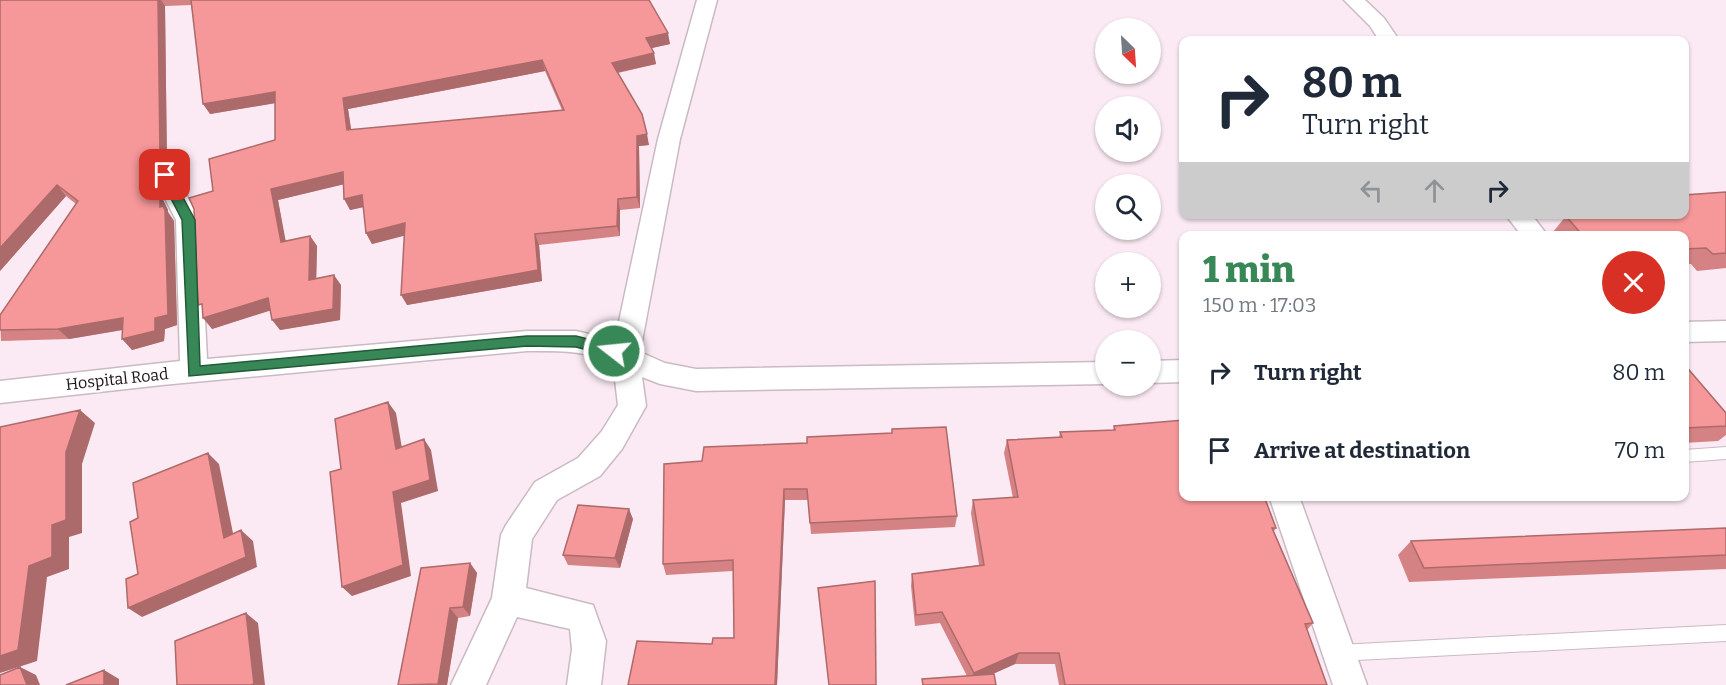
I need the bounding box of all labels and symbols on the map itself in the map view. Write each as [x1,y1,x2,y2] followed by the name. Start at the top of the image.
[1095,18,1161,84] north arrow
[139,149,190,200] pin
[582,319,646,383] position arrow
[65,364,170,394] street label: Hospital Road

